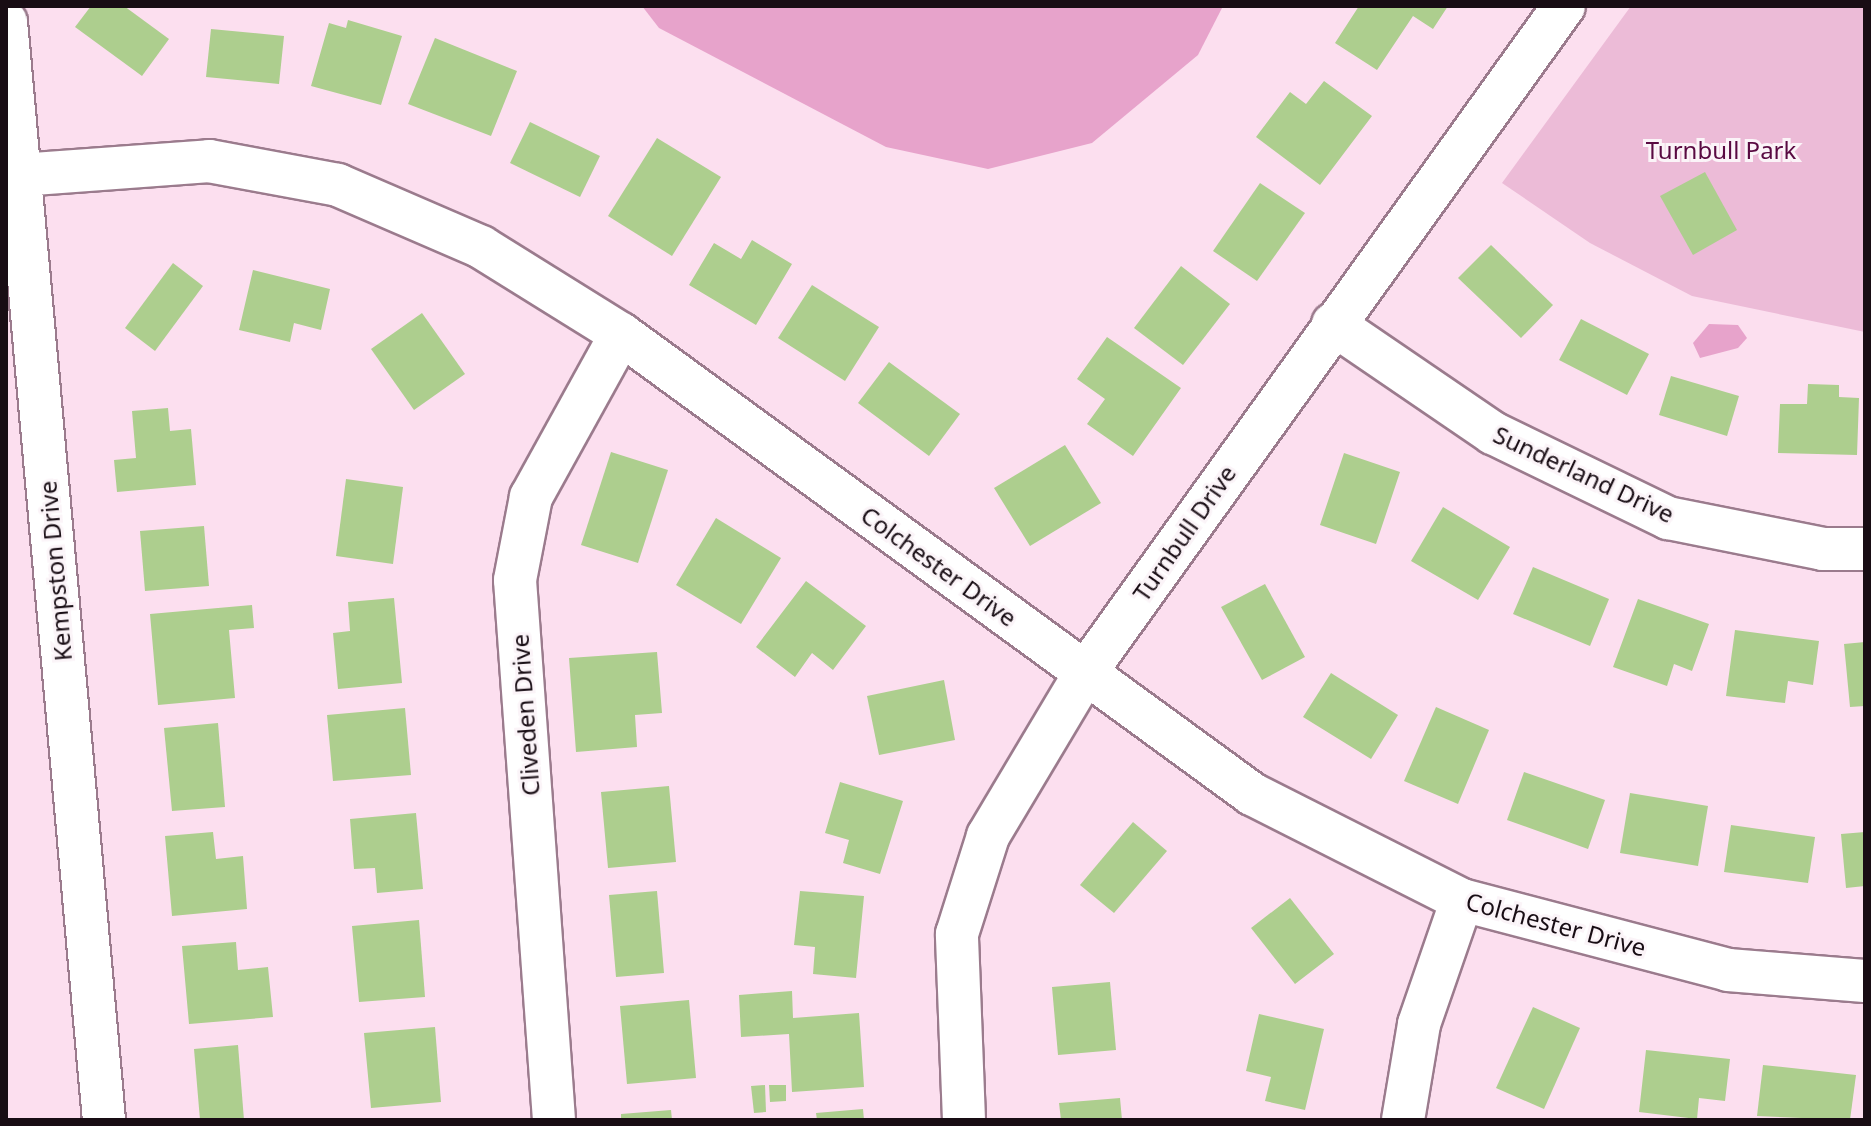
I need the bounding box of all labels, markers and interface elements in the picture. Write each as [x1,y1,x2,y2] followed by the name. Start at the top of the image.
[1646,136,1796,164] park label: Turnbull Park
[1489,420,1679,528] street label: Sunderland Drive
[1127,460,1241,606] street label: Turnbull Drive
[33,480,77,662] street label: Kempston Drive
[856,500,1022,632] street label: Colchester Drive
[505,633,545,797] street label: Cliveden Drive
[1463,886,1649,962] street label: Colchester Drive

